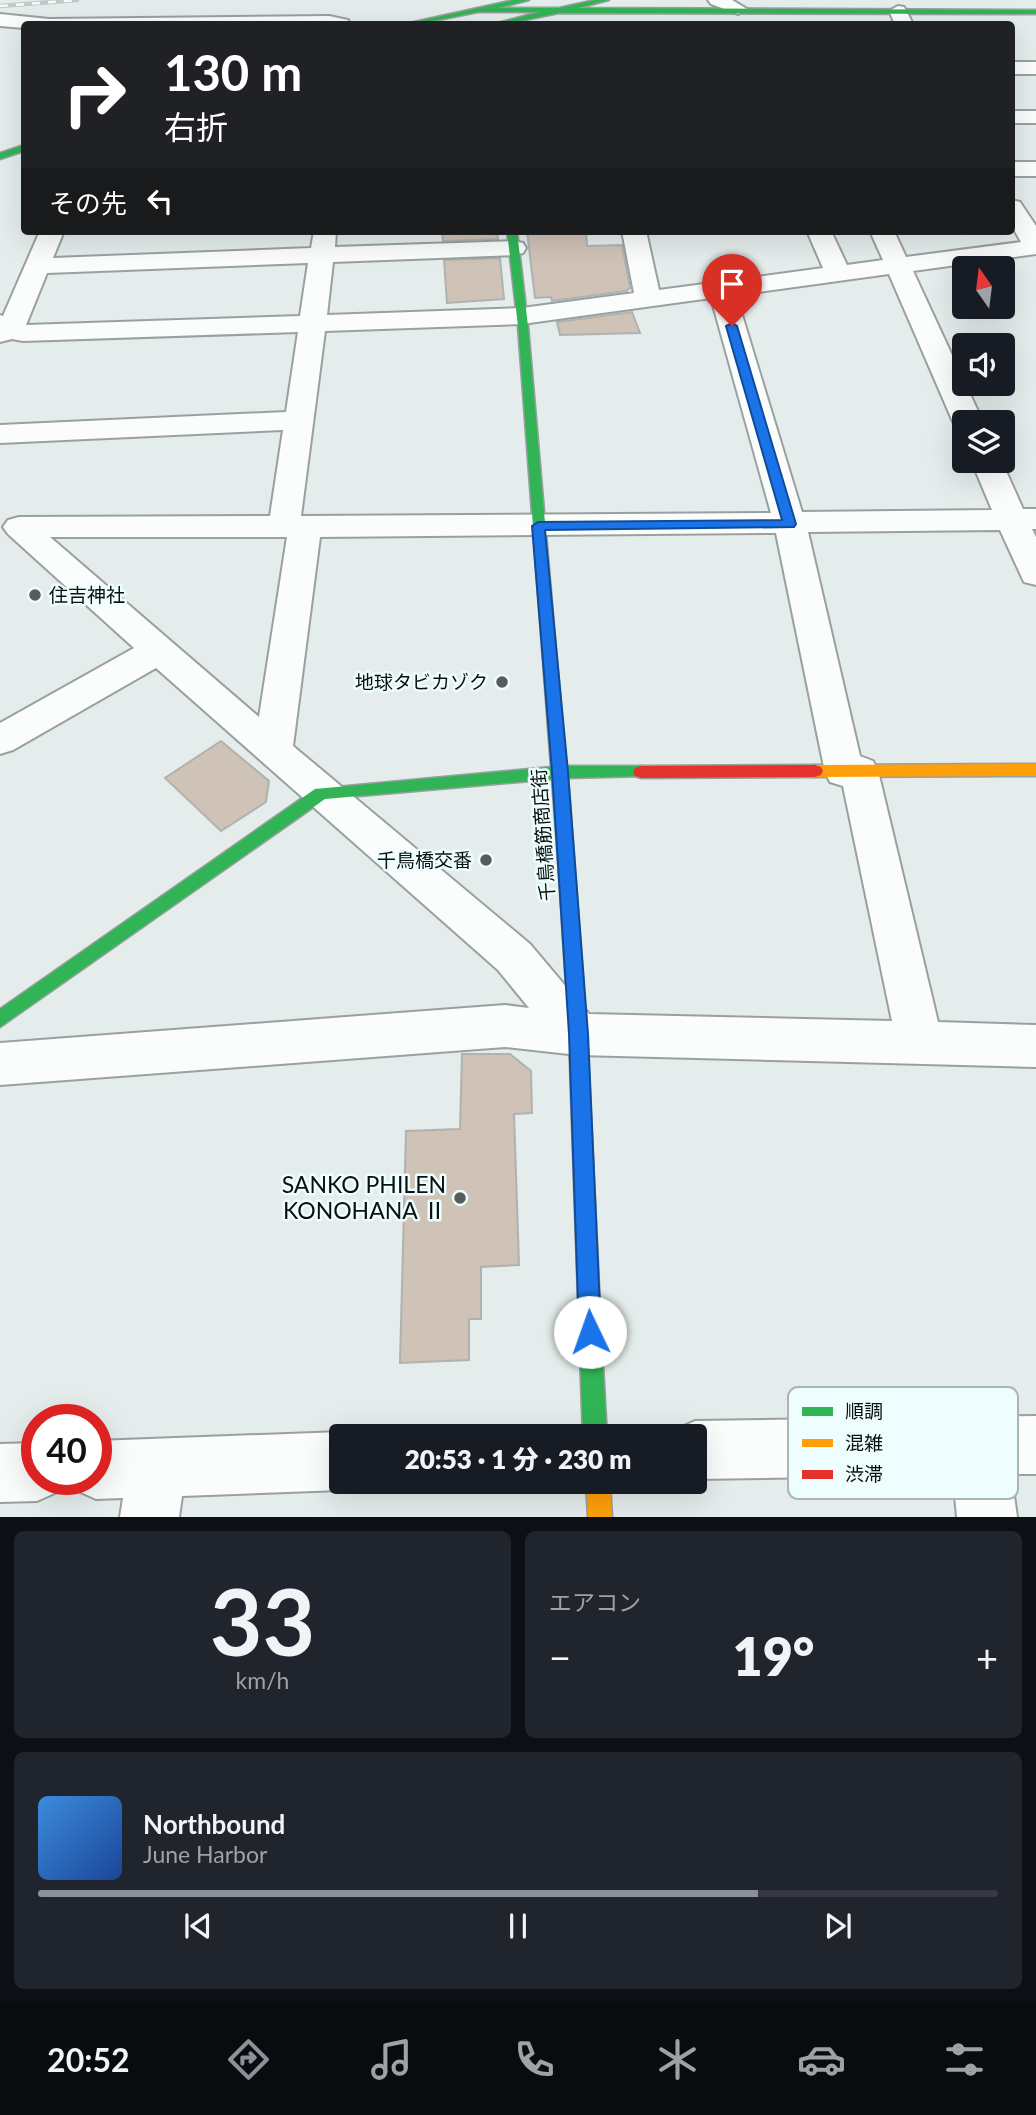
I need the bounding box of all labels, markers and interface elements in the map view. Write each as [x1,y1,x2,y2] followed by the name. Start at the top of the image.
[164,43,302,101] text: 130 m
[49,49,140,140] icon: right
[164,107,228,146] text: 右折
[141,182,179,220] icon: left
[49,187,127,219] text: その先
[702,254,762,326] pin
[952,256,1015,318] north arrow
[952,256,1015,473] map controls
[713,265,751,303] icon: arrive
[952,333,1015,396] button: sound
[952,410,1015,473] button: layers
[49,583,125,606] place label: 住吉神社
[27,587,43,603] marker: 住吉神社
[355,670,488,693] place label: 地球タビカゾク
[494,674,510,690] marker: 地球タビカゾク
[526,768,559,902] street label: 千鳥橋筋商店街
[377,848,472,871] place label: 千鳥橋交番
[478,852,494,868] marker: 千鳥橋交番
[282,1170,446,1224] place label: SANKO PHILEN KONOHANA Ⅱ
[452,1190,468,1206] marker: SANKO PHILEN KONOHANA Ⅱ
[553,1295,627,1369] position arrow
[788,1387,1018,1499] legend
[845,1399,883,1422] text: 順調
[21,1404,112,1495] speed limit sign: 40
[845,1431,883,1454] text: 混雑
[405,1443,631,1475] text: 20:53 · 1 分 · 230 m
[845,1462,883,1485] text: 渋滞
[210,1566,315,1675] text: 33
[549,1588,641,1616] text: エアコン
[733,1625,814,1687] text: 19°
[549,1634,571,1680] text: −
[976,1634,998,1680] text: +
[236,1666,289,1694] text: km/h
[143,1808,285,1840] text: Northbound
[143,1840,267,1868] text: June Harbor
[179,1907,217,1945] icon: previous
[499,1907,537,1945] icon: pause
[819,1907,857,1945] icon: next
[224,2035,273,2084] icon: directions
[367,2035,416,2084] icon: music
[510,2035,559,2084] icon: phone
[653,2035,702,2084] icon: climate
[797,2035,846,2084] icon: car
[940,2035,989,2084] icon: filters
[47,2040,130,2079] text: 20:52

